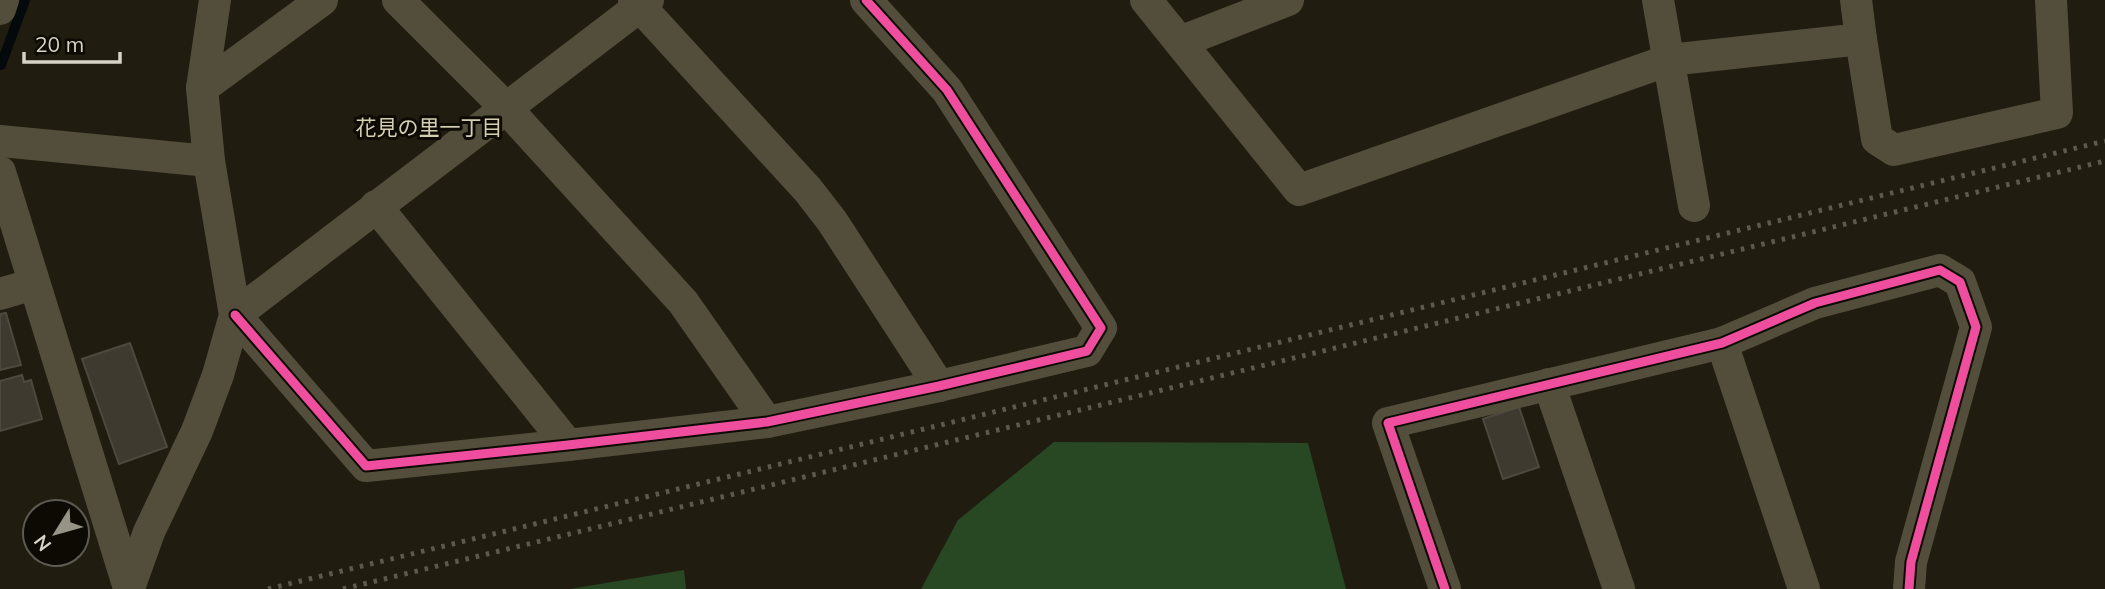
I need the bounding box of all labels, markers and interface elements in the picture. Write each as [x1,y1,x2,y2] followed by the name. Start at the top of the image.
[24,21,121,65] scale bar
[35,31,84,57] text: 20 m
[356,114,503,140] district label: 花見の里一丁目
[21,498,91,568] north arrow
[29,530,56,556] text: N

